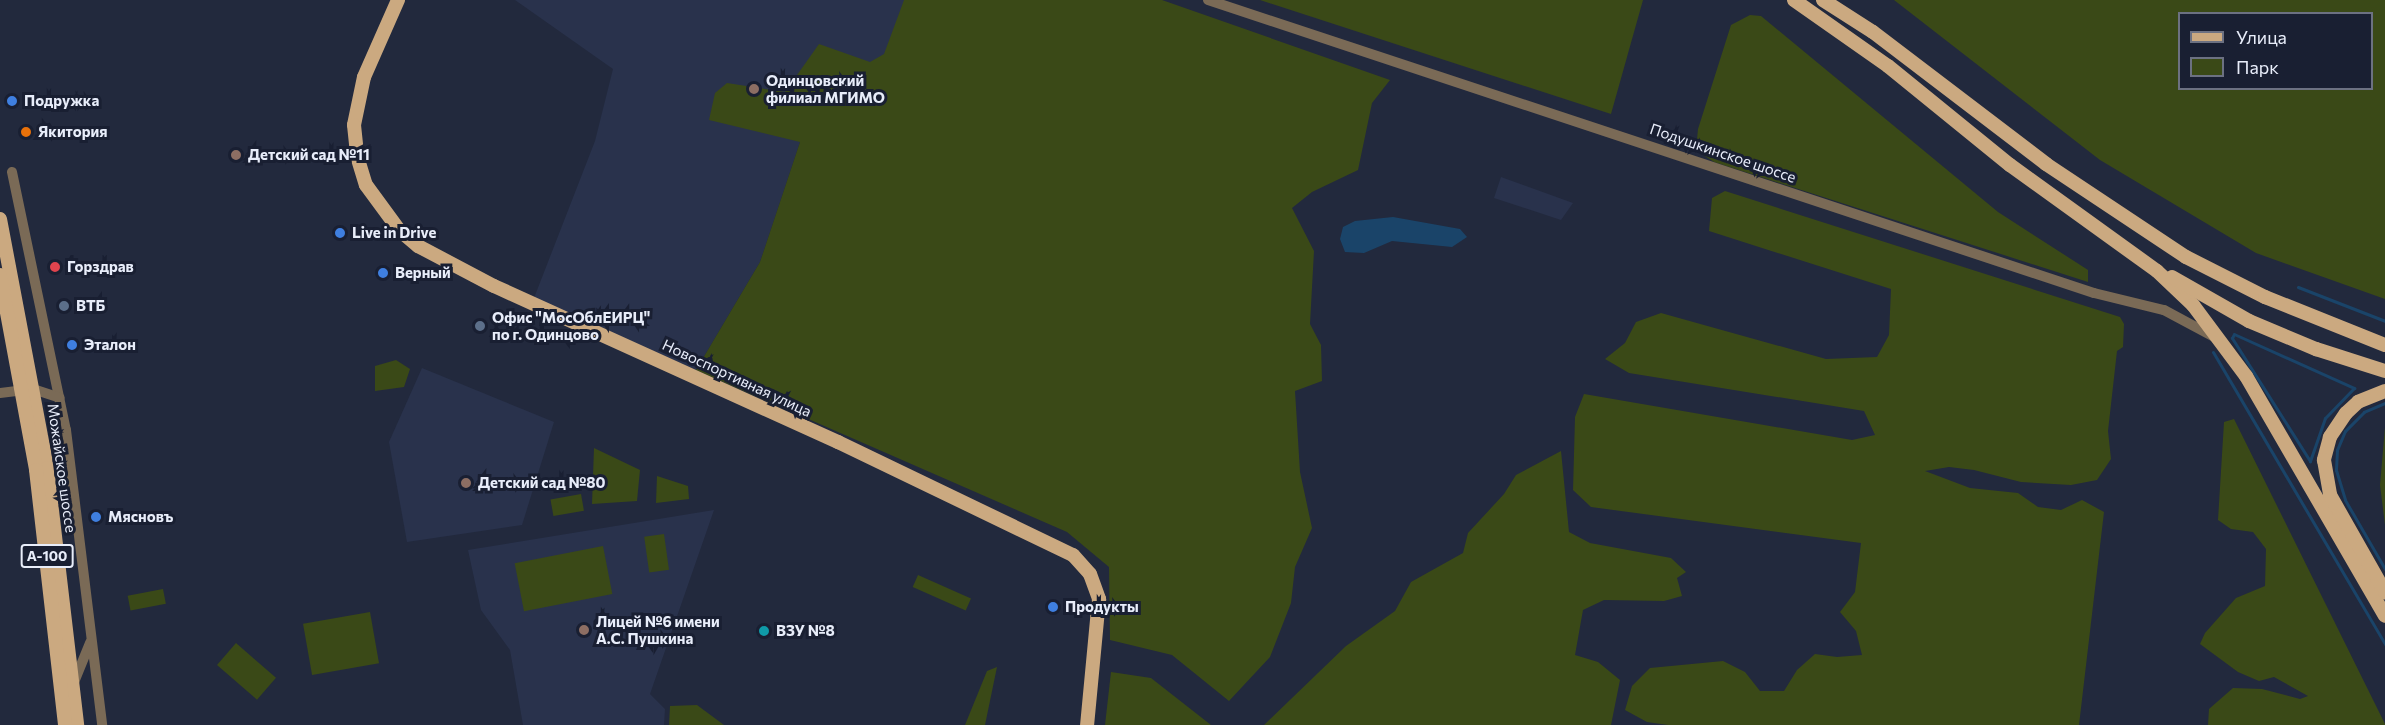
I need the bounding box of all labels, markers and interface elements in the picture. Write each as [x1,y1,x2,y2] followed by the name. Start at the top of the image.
[2178,12,2373,90] legend
[2236,26,2287,48] text: Улица
[2236,56,2279,78] text: Парк
[766,71,885,106] place label: Одинцовский филиал МГИМО
[747,82,761,96] marker: Одинцовский филиал МГИМО
[24,92,99,110] place label: Подружка
[5,94,19,108] marker: Подружка
[1648,120,1798,186] street label: Подушкинское шоссе
[38,123,108,141] place label: Якитория
[19,125,33,139] marker: Якитория
[248,146,370,164] place label: Детский сад №11
[229,148,243,162] marker: Детский сад №11
[352,224,436,242] place label: Live in Drive
[333,226,347,240] marker: Live in Drive
[67,258,134,276] place label: Горздрав
[48,260,62,274] marker: Горздрав
[395,264,451,282] place label: Верный
[376,266,390,280] marker: Верный
[76,297,105,315] place label: ВТБ
[57,299,71,313] marker: ВТБ
[492,308,650,343] place label: Офис "МосОблЕИРЦ" по г. Одинцово
[473,319,487,333] marker: Офис "МосОблЕИРЦ" по г. Одинцово
[84,336,136,354] place label: Эталон
[660,336,814,420] street label: Новоспортивная улица
[65,338,79,352] marker: Эталон
[44,402,80,534] street label: Можайское шоссе
[478,474,606,492] place label: Детский сад №80
[459,476,473,490] marker: Детский сад №80
[108,508,173,526] place label: Мясновъ
[89,510,103,524] marker: Мясновъ
[20,545,74,567] road number: А-100
[1065,598,1139,616] place label: Продукты
[1046,600,1060,614] marker: Продукты
[596,612,720,647] place label: Лицей №6 имени А.С. Пушкина
[776,622,835,640] place label: ВЗУ №8
[577,623,591,637] marker: Лицей №6 имени А.С. Пушкина
[757,624,771,638] marker: ВЗУ №8

